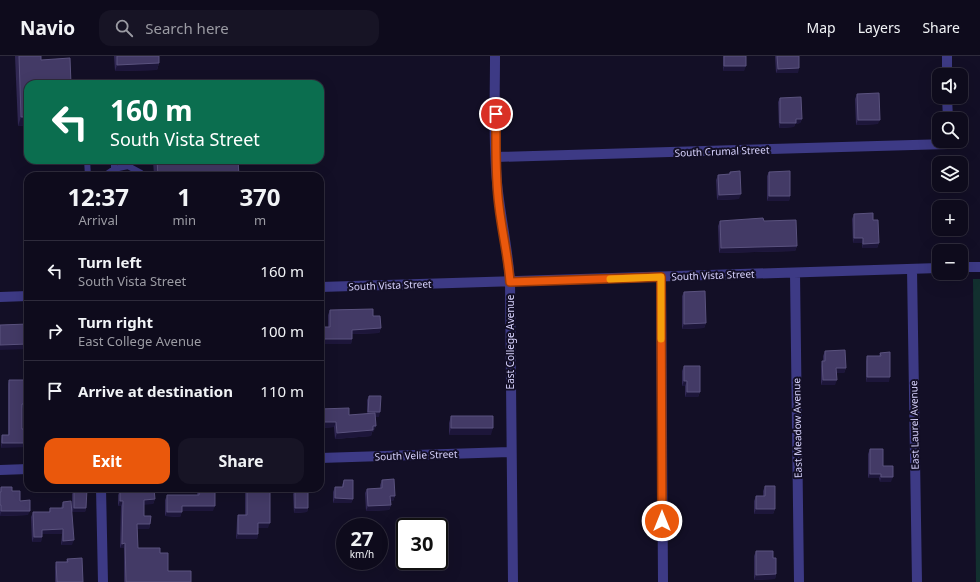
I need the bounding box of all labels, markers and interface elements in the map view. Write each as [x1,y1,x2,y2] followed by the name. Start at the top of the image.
[99,10,379,46] search box
[20,15,75,41] text: Navio
[113,17,135,39] icon: search
[145,18,229,38] text: Search here
[807,18,836,37] text: Map
[858,18,900,37] text: Layers
[922,18,960,37] text: Share
[932,68,968,280] map controls
[932,68,968,104] button: sound
[110,91,193,129] text: 160 m
[44,96,96,148] icon: left
[479,97,513,131] pin
[485,103,507,125] icon: arrive
[932,112,968,148] button: search
[110,127,260,151] text: South Vista Street
[674,142,770,160] street label: South Crumal Street
[932,156,968,192] button: layers
[67,180,129,213] text: 12:37
[177,180,191,213] text: 1
[239,180,281,213] text: 370
[932,200,968,236] button: +
[78,211,118,229] text: Arrival
[172,211,196,229] text: min
[254,211,266,229] text: m
[932,244,968,280] button: −
[78,252,142,272] text: Turn left
[44,260,66,282] icon: left
[260,261,304,281] text: 160 m
[671,267,755,283] street label: South Vista Street
[78,272,186,290] text: South Vista Street
[348,277,432,293] street label: South Vista Street
[503,294,517,389] street label: East College Avenue
[78,312,153,332] text: Turn right
[44,320,66,342] icon: right
[260,321,304,341] text: 100 m
[78,332,201,350] text: East College Avenue
[789,377,805,478] street label: East Meadow Avenue
[44,380,66,402] icon: arrive
[906,380,922,470] street label: East Laurel Avenue
[78,381,233,401] text: Arrive at destination
[260,381,304,401] text: 110 m
[44,438,170,484] button: Exit
[178,438,304,484] button: Share
[374,447,458,463] street label: South Velie Street
[641,500,683,542] position arrow
[396,518,448,570] speed limit sign: 30
[351,525,373,552] text: 27
[350,547,374,561] text: km/h

